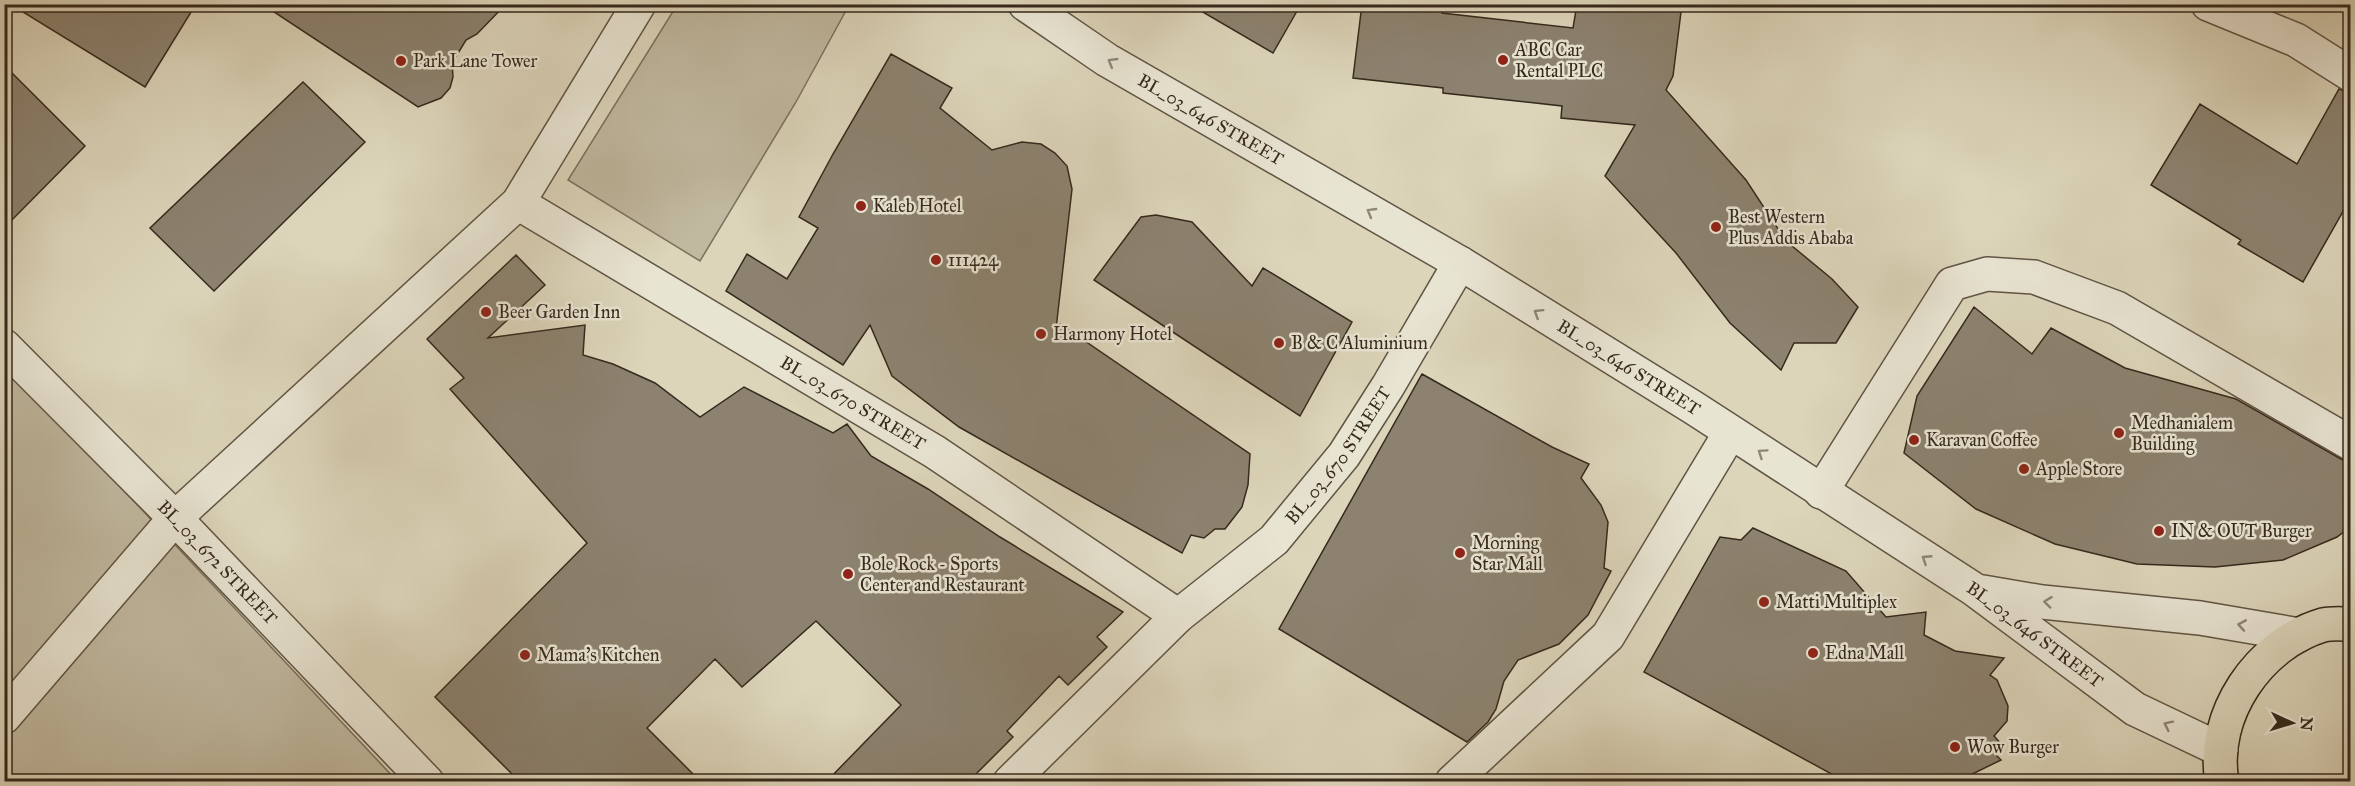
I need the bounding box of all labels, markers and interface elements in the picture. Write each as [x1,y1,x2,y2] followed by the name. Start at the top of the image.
[1514,39,1603,82] place label: ABC Car Rental PLC
[413,50,538,72] place label: Park Lane Tower
[1496,53,1510,67] marker: ABC Car Rental PLC
[394,54,408,68] marker: Park Lane Tower
[1108,58,1118,69] one-way arrow
[1134,69,1288,170] street label: BL_03_646 STREET
[873,195,962,217] place label: Kaleb Hotel
[854,199,868,213] marker: Kaleb Hotel
[1728,206,1854,249] place label: Best Western Plus Addis Ababa
[1367,208,1377,219] one-way arrow
[1709,220,1723,234] marker: Best Western Plus Addis Ababa
[948,249,999,271] place label: 111424
[929,253,943,267] marker: 111424
[498,301,621,323] place label: Beer Garden Inn
[479,305,493,319] marker: Beer Garden Inn
[1534,309,1544,321] one-way arrow
[1553,315,1704,420] street label: BL_03_646 STREET
[1053,323,1172,345] place label: Harmony Hotel
[1034,327,1048,341] marker: Harmony Hotel
[1291,332,1428,354] place label: B & C Aluminium
[1272,336,1286,350] marker: B & C Aluminium
[776,351,929,455] street label: BL_03_670 STREET
[1281,383,1396,529] street label: BL_03_670 STREET
[2131,412,2233,456] place label: Medhanialem Building
[2112,426,2126,440] marker: Medhanialem Building
[1926,429,2038,451] place label: Karavan Coffee
[1907,433,1921,447] marker: Karavan Coffee
[1758,449,1768,461] one-way arrow
[2035,458,2122,480] place label: Apple Store
[2017,462,2031,476] marker: Apple Store
[153,496,282,629] street label: BL_03_672 STREET
[2171,520,2312,543] place label: IN & OUT Burger
[2152,524,2166,538] marker: IN & OUT Burger
[1472,532,1543,575] place label: Morning Star Mall
[1453,546,1467,560] marker: Morning Star Mall
[860,553,1025,596] place label: Bole Rock - Sports Center and Restaurant
[1922,554,1932,566] one-way arrow
[841,567,855,581] marker: Bole Rock - Sports Center and Restaurant
[1962,577,2107,692] street label: BL_03_646 STREET
[1776,591,1897,613] place label: Matti Multiplex
[1757,595,1771,609] marker: Matti Multiplex
[2043,597,2053,609] one-way arrow
[2237,619,2247,632] one-way arrow
[1825,642,1904,664] place label: Edna Mall
[537,644,660,666] place label: Mama's Kitchen
[1806,646,1820,660] marker: Edna Mall
[518,648,532,662] marker: Mama's Kitchen
[2262,693,2322,753] north arrow
[2296,717,2316,732] text: N
[2164,720,2175,732] one-way arrow
[1967,736,2059,759] place label: Wow Burger
[1948,740,1962,754] marker: Wow Burger

